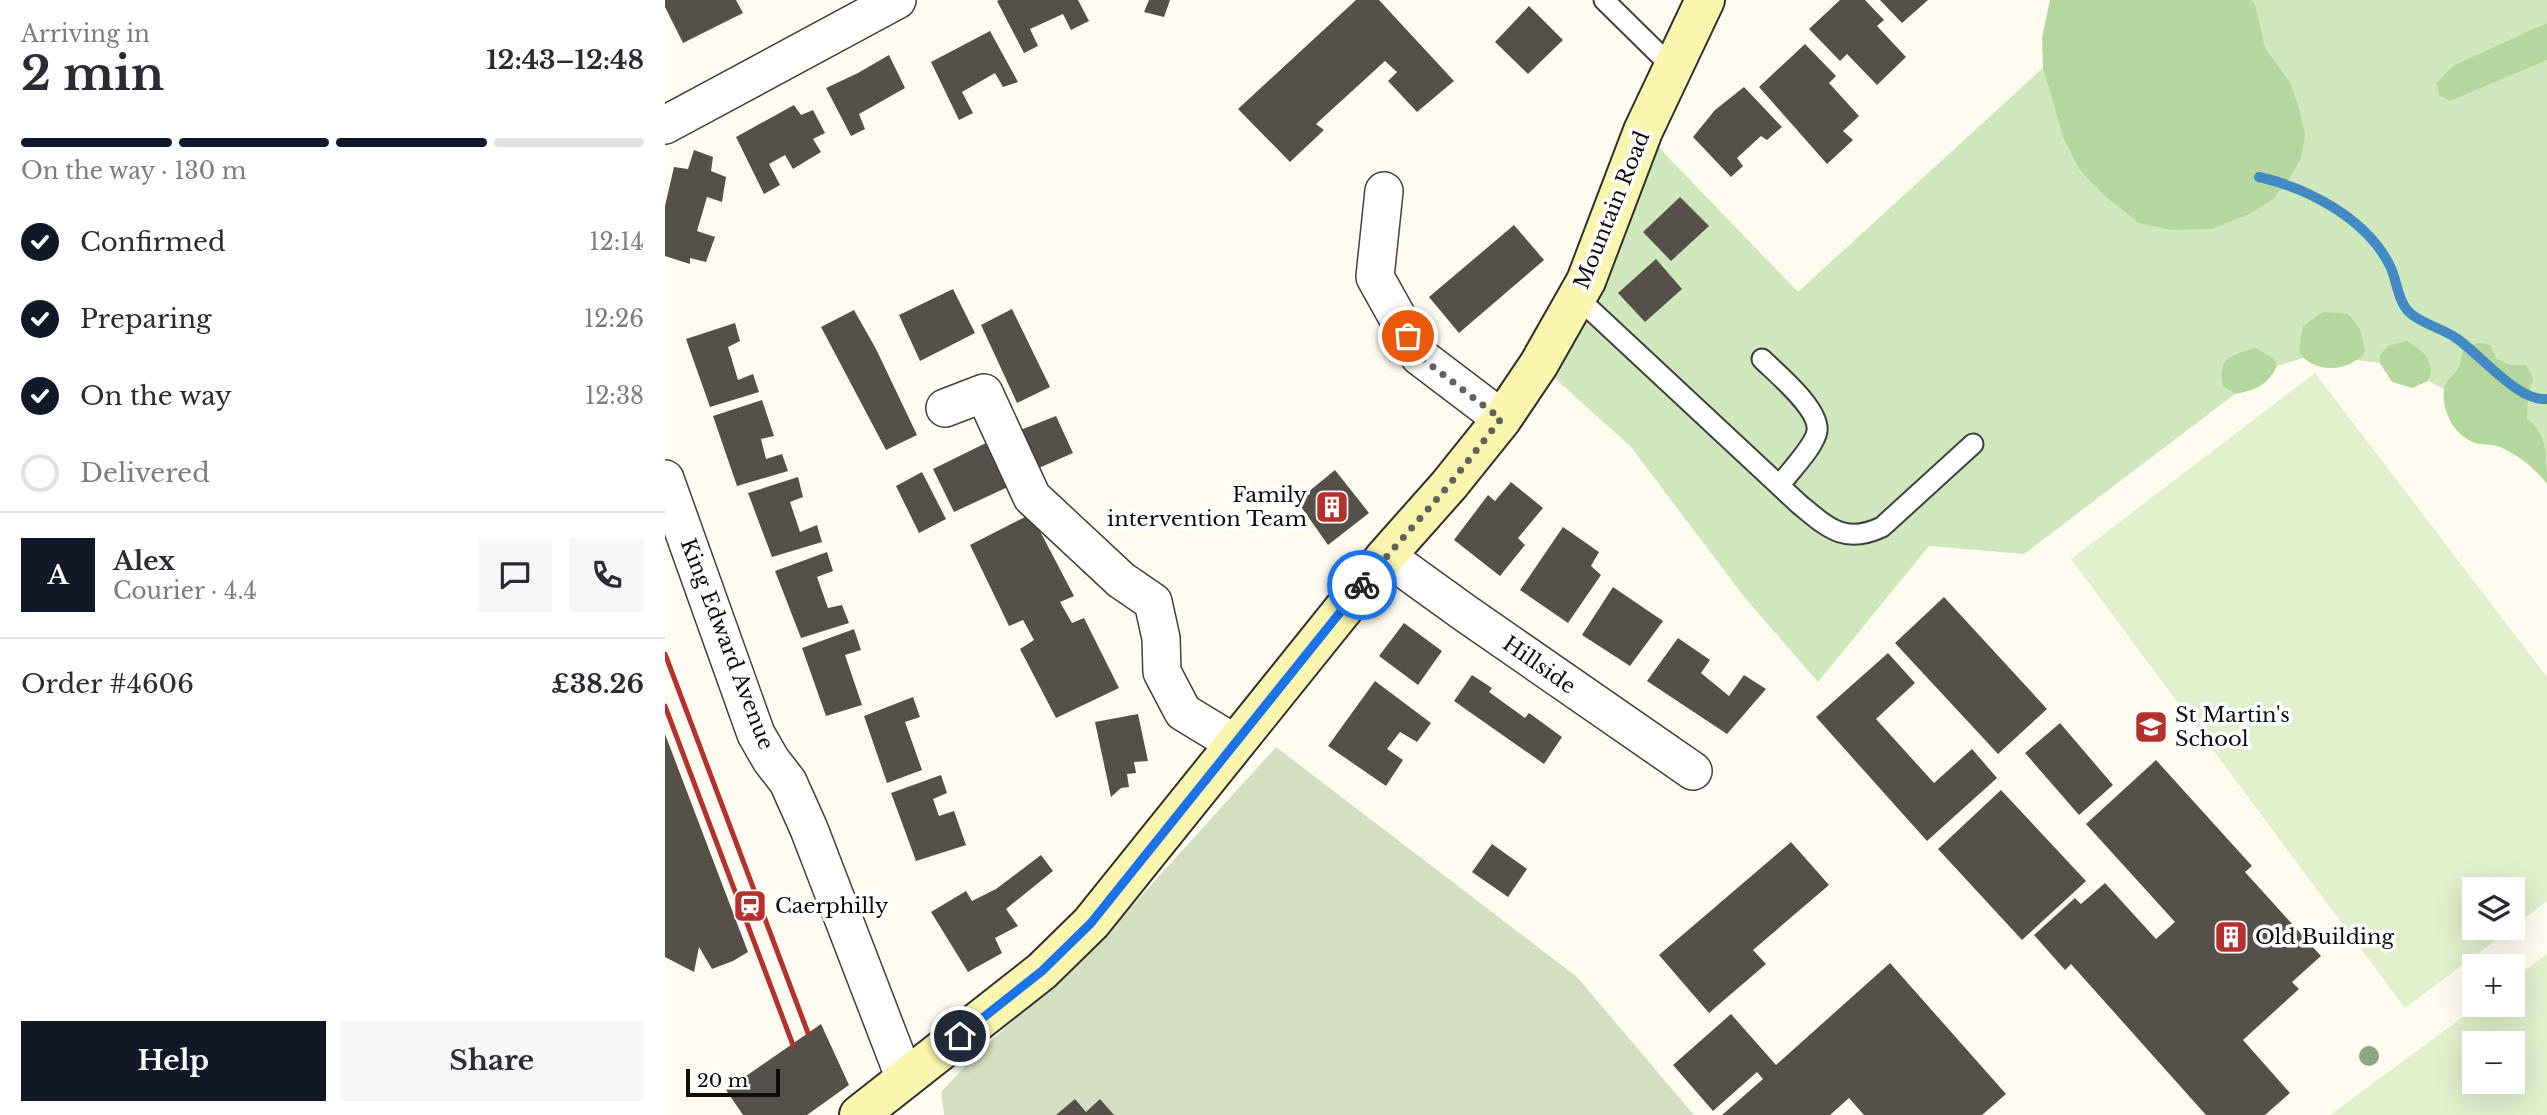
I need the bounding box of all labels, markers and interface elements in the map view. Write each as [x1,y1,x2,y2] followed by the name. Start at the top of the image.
[21,20,150,48] text: Arriving in
[486,44,644,76] text: 12:43–12:48
[21,45,164,102] text: 2 min
[1569,127,1655,293] street label: Mountain Road
[21,157,246,185] text: On the way · 130 m
[21,223,59,261] icon: check
[80,226,225,258] text: Confirmed
[589,228,644,256] text: 12:14
[21,300,59,338] icon: check
[80,303,212,335] text: Preparing
[584,305,644,333] text: 12:26
[1378,306,1438,366] pin
[1389,317,1427,355] icon: bag
[21,377,59,415] icon: check
[80,380,232,412] text: On the way
[585,382,644,410] text: 12:38
[80,457,210,489] text: Delivered
[1107,482,1308,532] place label: Family intervention Team
[1313,488,1351,526] building icon: Family intervention Team
[675,535,779,753] street label: King Edward Avenue
[478,538,552,612] button: chat
[570,538,644,612] button: phone
[113,545,175,577] text: Alex
[1327,550,1397,620] courier
[47,559,69,591] text: A
[1343,566,1381,604] icon: bike
[113,577,257,605] text: Courier · 4.4
[1497,631,1581,699] street label: Hillside
[21,668,194,700] text: Order #4606
[551,668,644,700] text: £38.26
[2175,702,2290,752] place label: St Martin's School
[2132,708,2170,746] school or university icon: St Martin's School
[2462,877,2525,1094] map controls
[2462,877,2525,940] button: layers
[731,887,769,925] station icon: Caerphilly
[775,893,889,919] place label: Caerphilly
[2212,918,2250,956] building icon: Old Building
[2255,924,2395,950] place label: Old Building
[2462,954,2525,1017] button: +
[930,1006,990,1066] pin
[941,1017,979,1055] icon: home
[21,1021,326,1101] button: Help
[340,1021,644,1101] button: Share
[2462,1031,2525,1094] button: −
[686,1066,781,1098] scale bar
[697,1069,748,1092] text: 20 m

